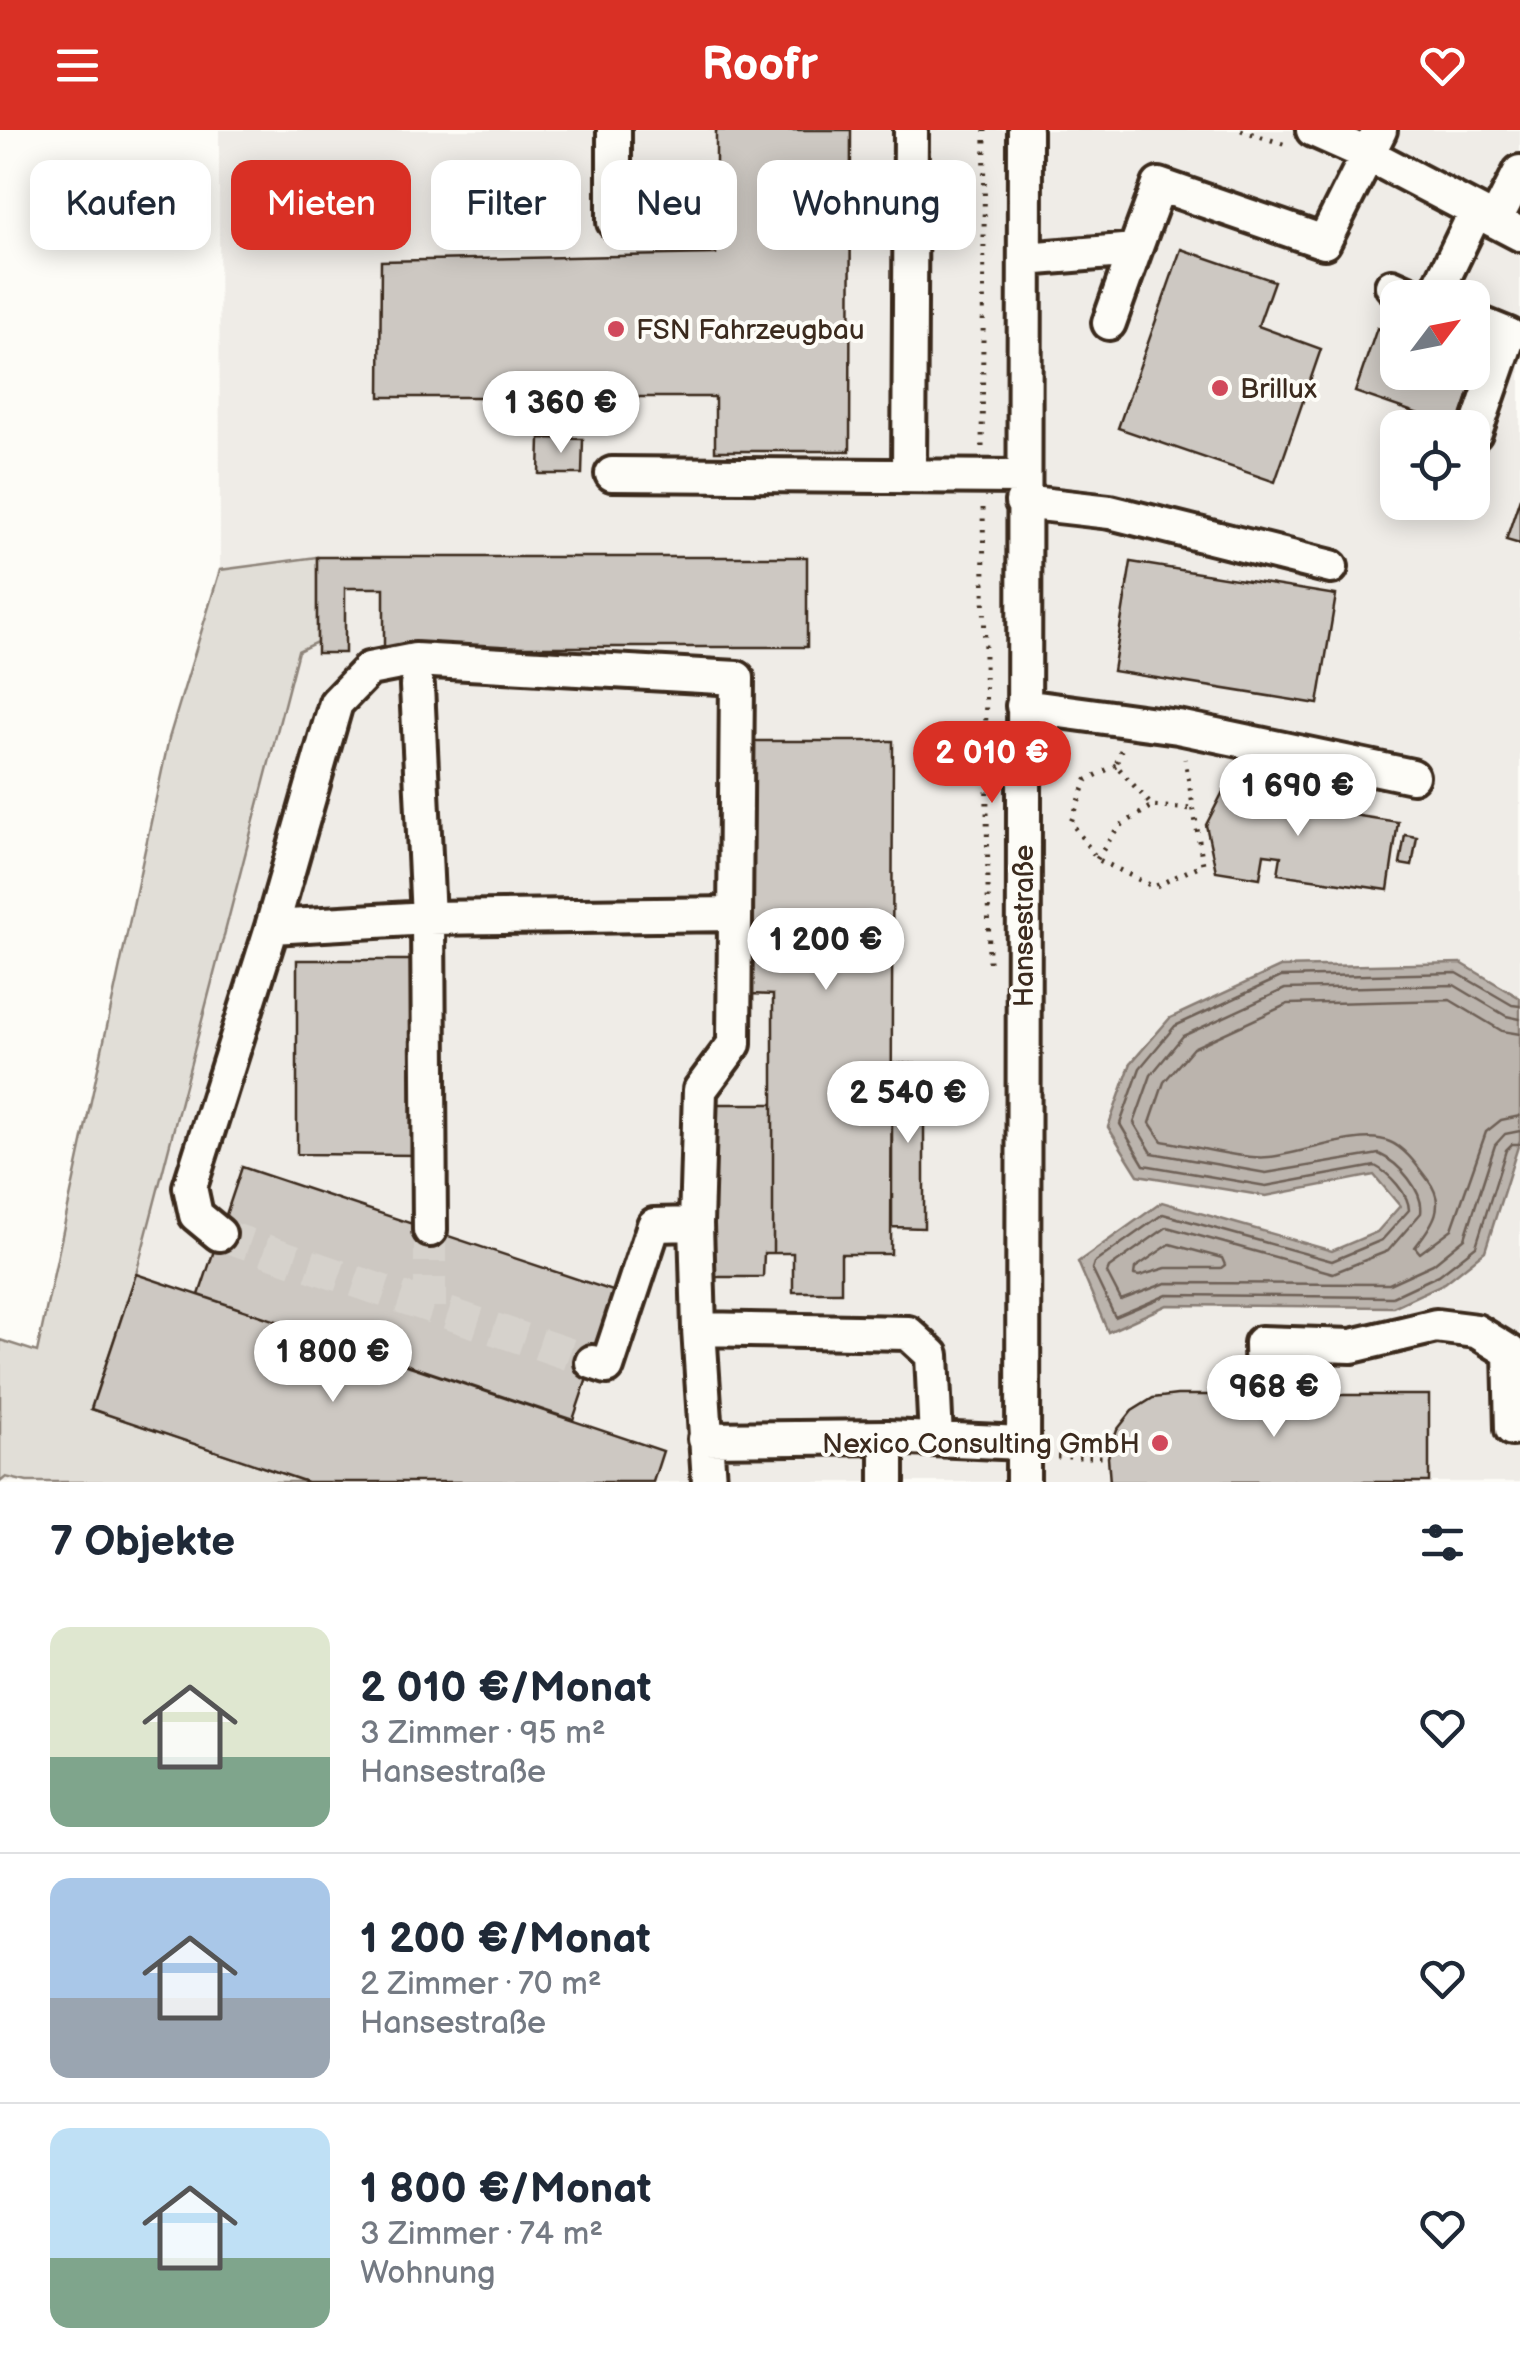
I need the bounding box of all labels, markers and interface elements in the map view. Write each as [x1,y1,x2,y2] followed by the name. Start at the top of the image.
[50,38,105,93] icon: menu
[702,38,818,93] text: Roofr
[1415,38,1470,93] icon: heart
[30,160,211,250] chip: Kaufen
[231,160,411,250] chip: Mieten
[431,160,581,250] chip: Filter
[601,160,737,250] chip: Neu
[757,160,976,250] chip: Wohnung
[1380,280,1490,390] north arrow
[1380,280,1490,520] map controls
[636,314,865,347] place label: FSN Fahrzeugbau
[605,318,627,340] marker: FSN Fahrzeugbau
[469,371,653,456] pin: 1 360 €
[1240,373,1317,406] place label: Brillux
[1209,377,1231,399] marker: Brillux
[505,384,617,423] text: 1 360 €
[1380,410,1490,520] button: locate
[900,721,1084,806] pin: 2 010 €
[935,734,1049,773] text: 2 010 €
[1206,754,1390,839] pin: 1 690 €
[1242,767,1354,806] text: 1 690 €
[1008,845,1041,1007] street label: Hansestraße
[734,908,918,993] pin: 1 200 €
[769,921,883,960] text: 1 200 €
[816,1061,1000,1146] pin: 2 540 €
[849,1074,967,1113] text: 2 540 €
[241,1320,425,1405] pin: 1 800 €
[276,1333,390,1372] text: 1 800 €
[1204,1355,1344,1440] pin: 968 €
[1229,1368,1319,1407] text: 968 €
[822,1428,1140,1461] place label: Nexico Consulting GmbH
[1149,1432,1171,1454] marker: Nexico Consulting GmbH
[1415,1515,1470,1570] icon: filters
[50,1517,235,1568] text: 7 Objekte
[360,1663,651,1714] text: 2 010 €/Monat
[130,1667,250,1787] icon: home
[1415,1700,1470,1755] icon: heart
[360,1714,606,1753] text: 3 Zimmer · 95 m²
[360,1753,546,1792] text: Hansestraße
[360,1914,651,1965] text: 1 200 €/Monat
[130,1918,250,2038] icon: home
[1415,1951,1470,2006] icon: heart
[360,1965,602,2004] text: 2 Zimmer · 70 m²
[360,2004,546,2043] text: Hansestraße
[360,2164,651,2215] text: 1 800 €/Monat
[130,2168,250,2288] icon: home
[1415,2201,1470,2256] icon: heart
[360,2215,603,2254] text: 3 Zimmer · 74 m²
[360,2254,495,2293] text: Wohnung

